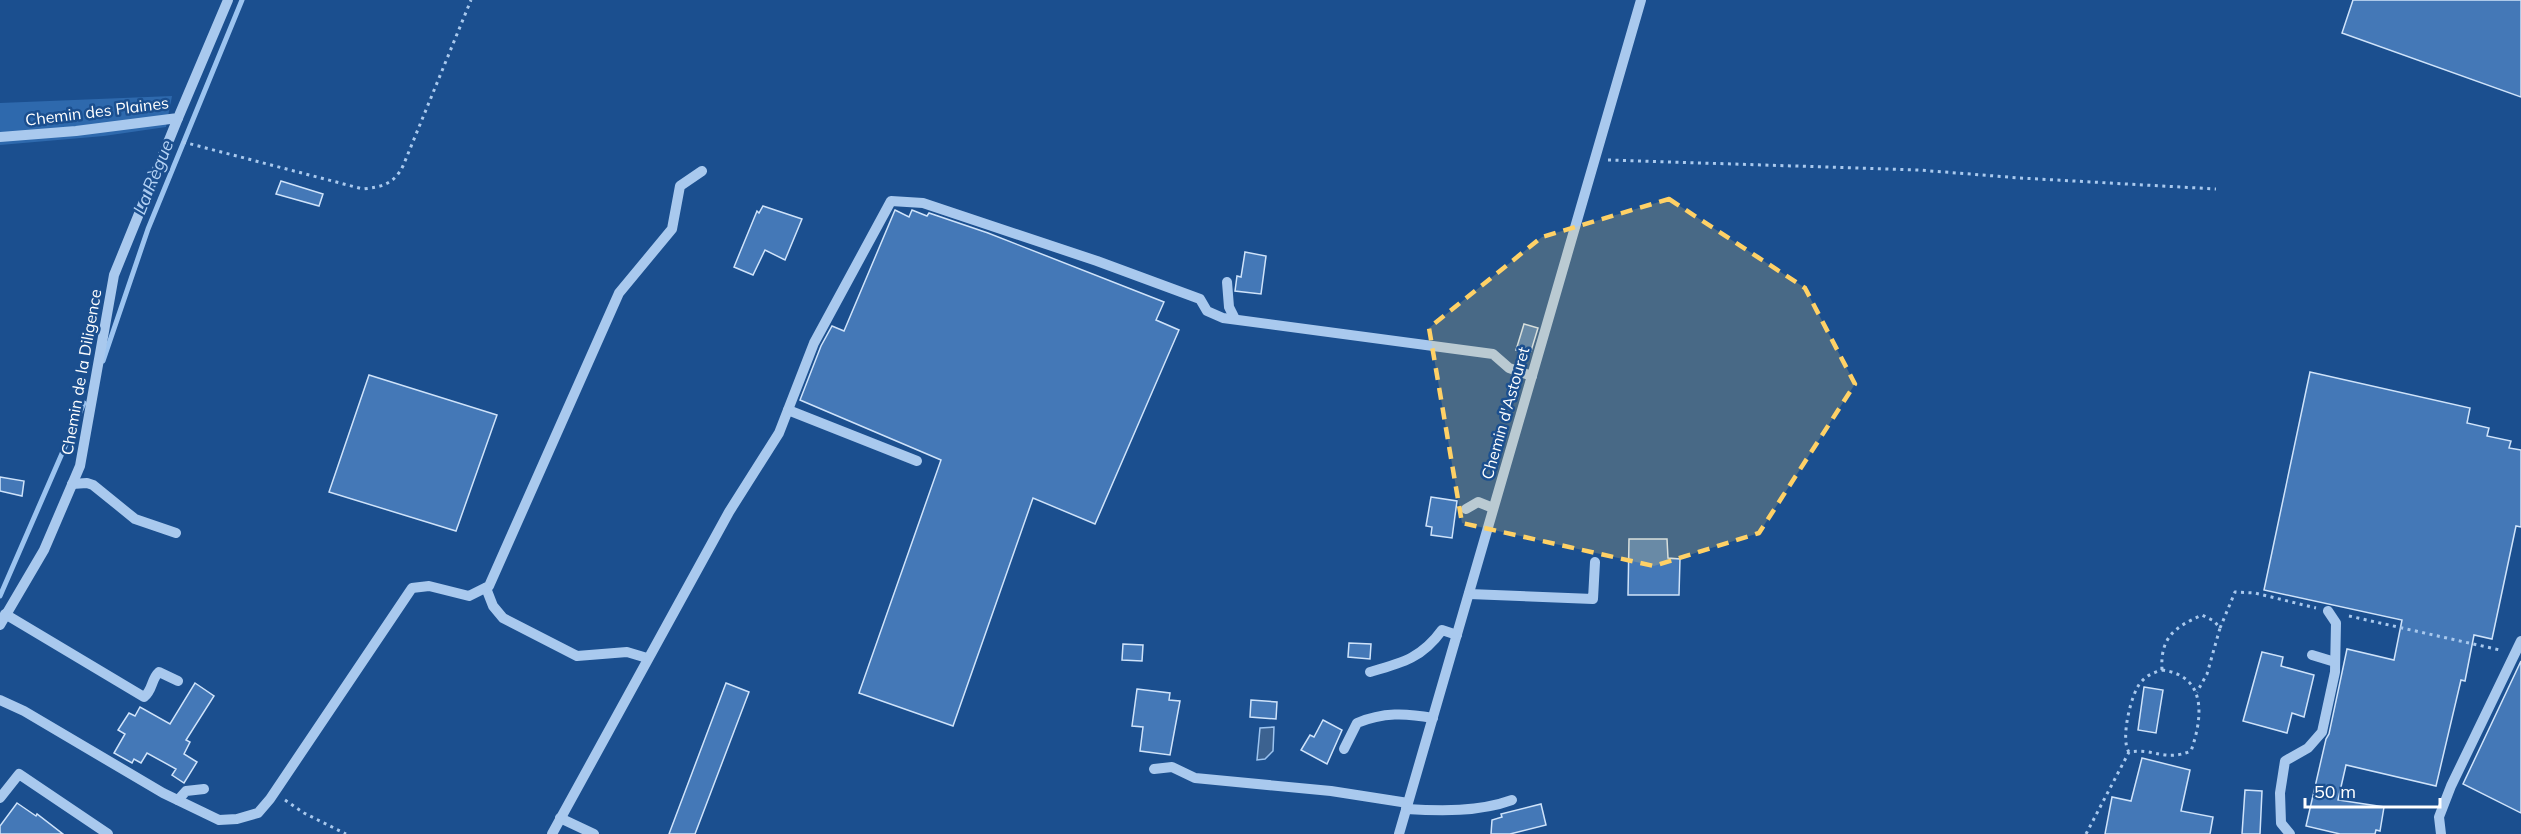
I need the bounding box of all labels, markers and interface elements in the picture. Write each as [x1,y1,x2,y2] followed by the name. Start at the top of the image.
[24,92,170,130] street label: Chemin des Plaines
[128,136,178,218] water label: La Règue
[57,288,105,456] street label: Chemin de la Diligence
[1477,344,1534,482] street label: Chemin d'Astouret
[2305,771,2440,809] scale bar
[2314,780,2356,803] text: 50 m

